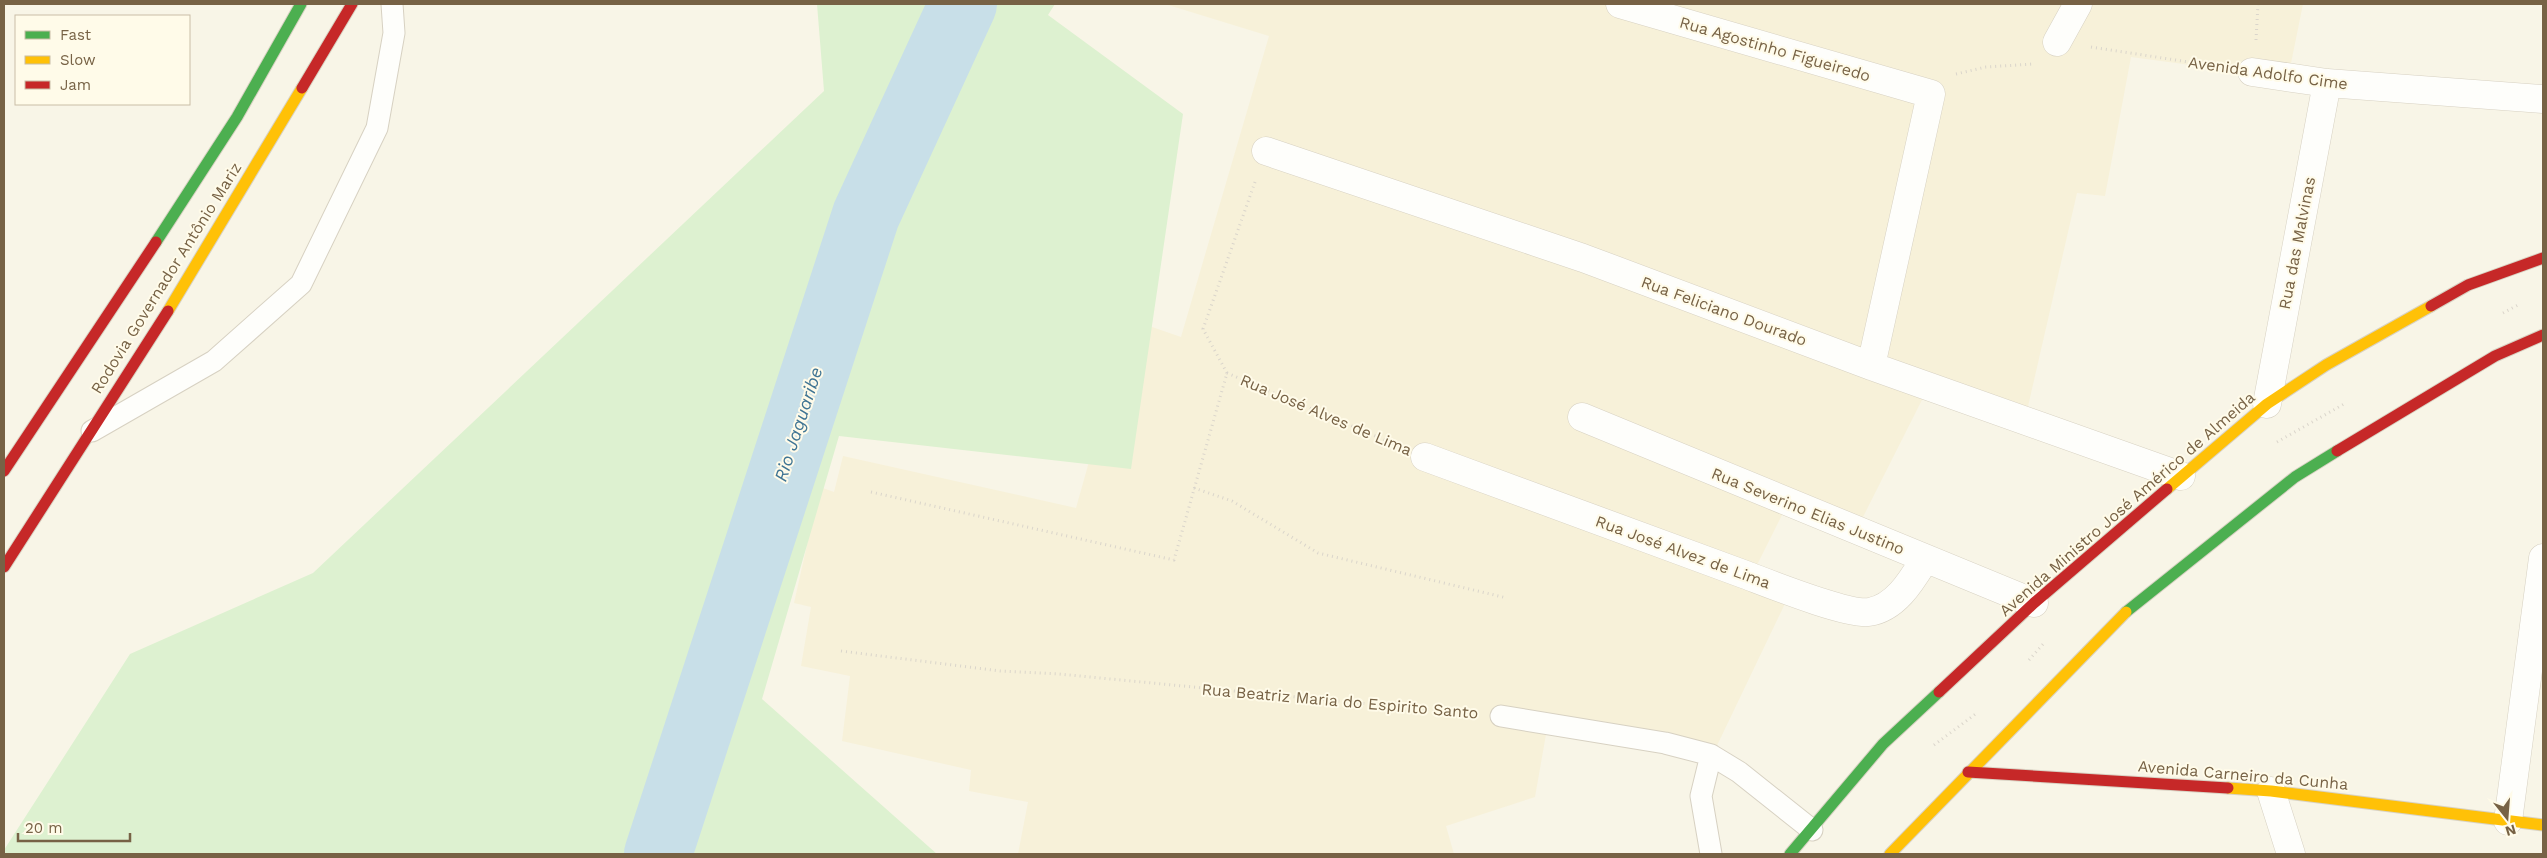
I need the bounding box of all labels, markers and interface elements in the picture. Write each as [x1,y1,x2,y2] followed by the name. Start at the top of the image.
[1677,13,1873,85] street label: Rua Agostinho Figueiredo
[15,15,190,105] legend
[60,26,92,44] text: Fast
[60,51,96,69] text: Slow
[2187,52,2349,94] street label: Avenida Adolfo Cime
[60,76,91,94] text: Jam
[87,159,245,397] street label: Rodovia Governador Antônio Mariz
[2275,175,2319,311] street label: Rua das Malvinas
[1639,272,1809,350] street label: Rua Feliciano Dourado
[770,364,826,484] water label: Rio Jaguaribe
[1237,370,1415,460] street label: Rua José Alves de Lima
[1995,388,2259,620] street label: Avenida Ministro José Américo de Almeida
[1709,463,1907,559] street label: Rua Severino Elias Justino
[1593,511,1773,593] street label: Rua José Alvez de Lima
[1201,679,1479,723] street label: Rua Beatriz Maria do Espirito Santo
[2137,756,2349,794] street label: Avenida Carneiro da Cunha
[2482,793,2532,843] north arrow
[18,810,130,842] scale bar
[25,819,63,837] text: 20 m
[2504,821,2518,840] text: N

